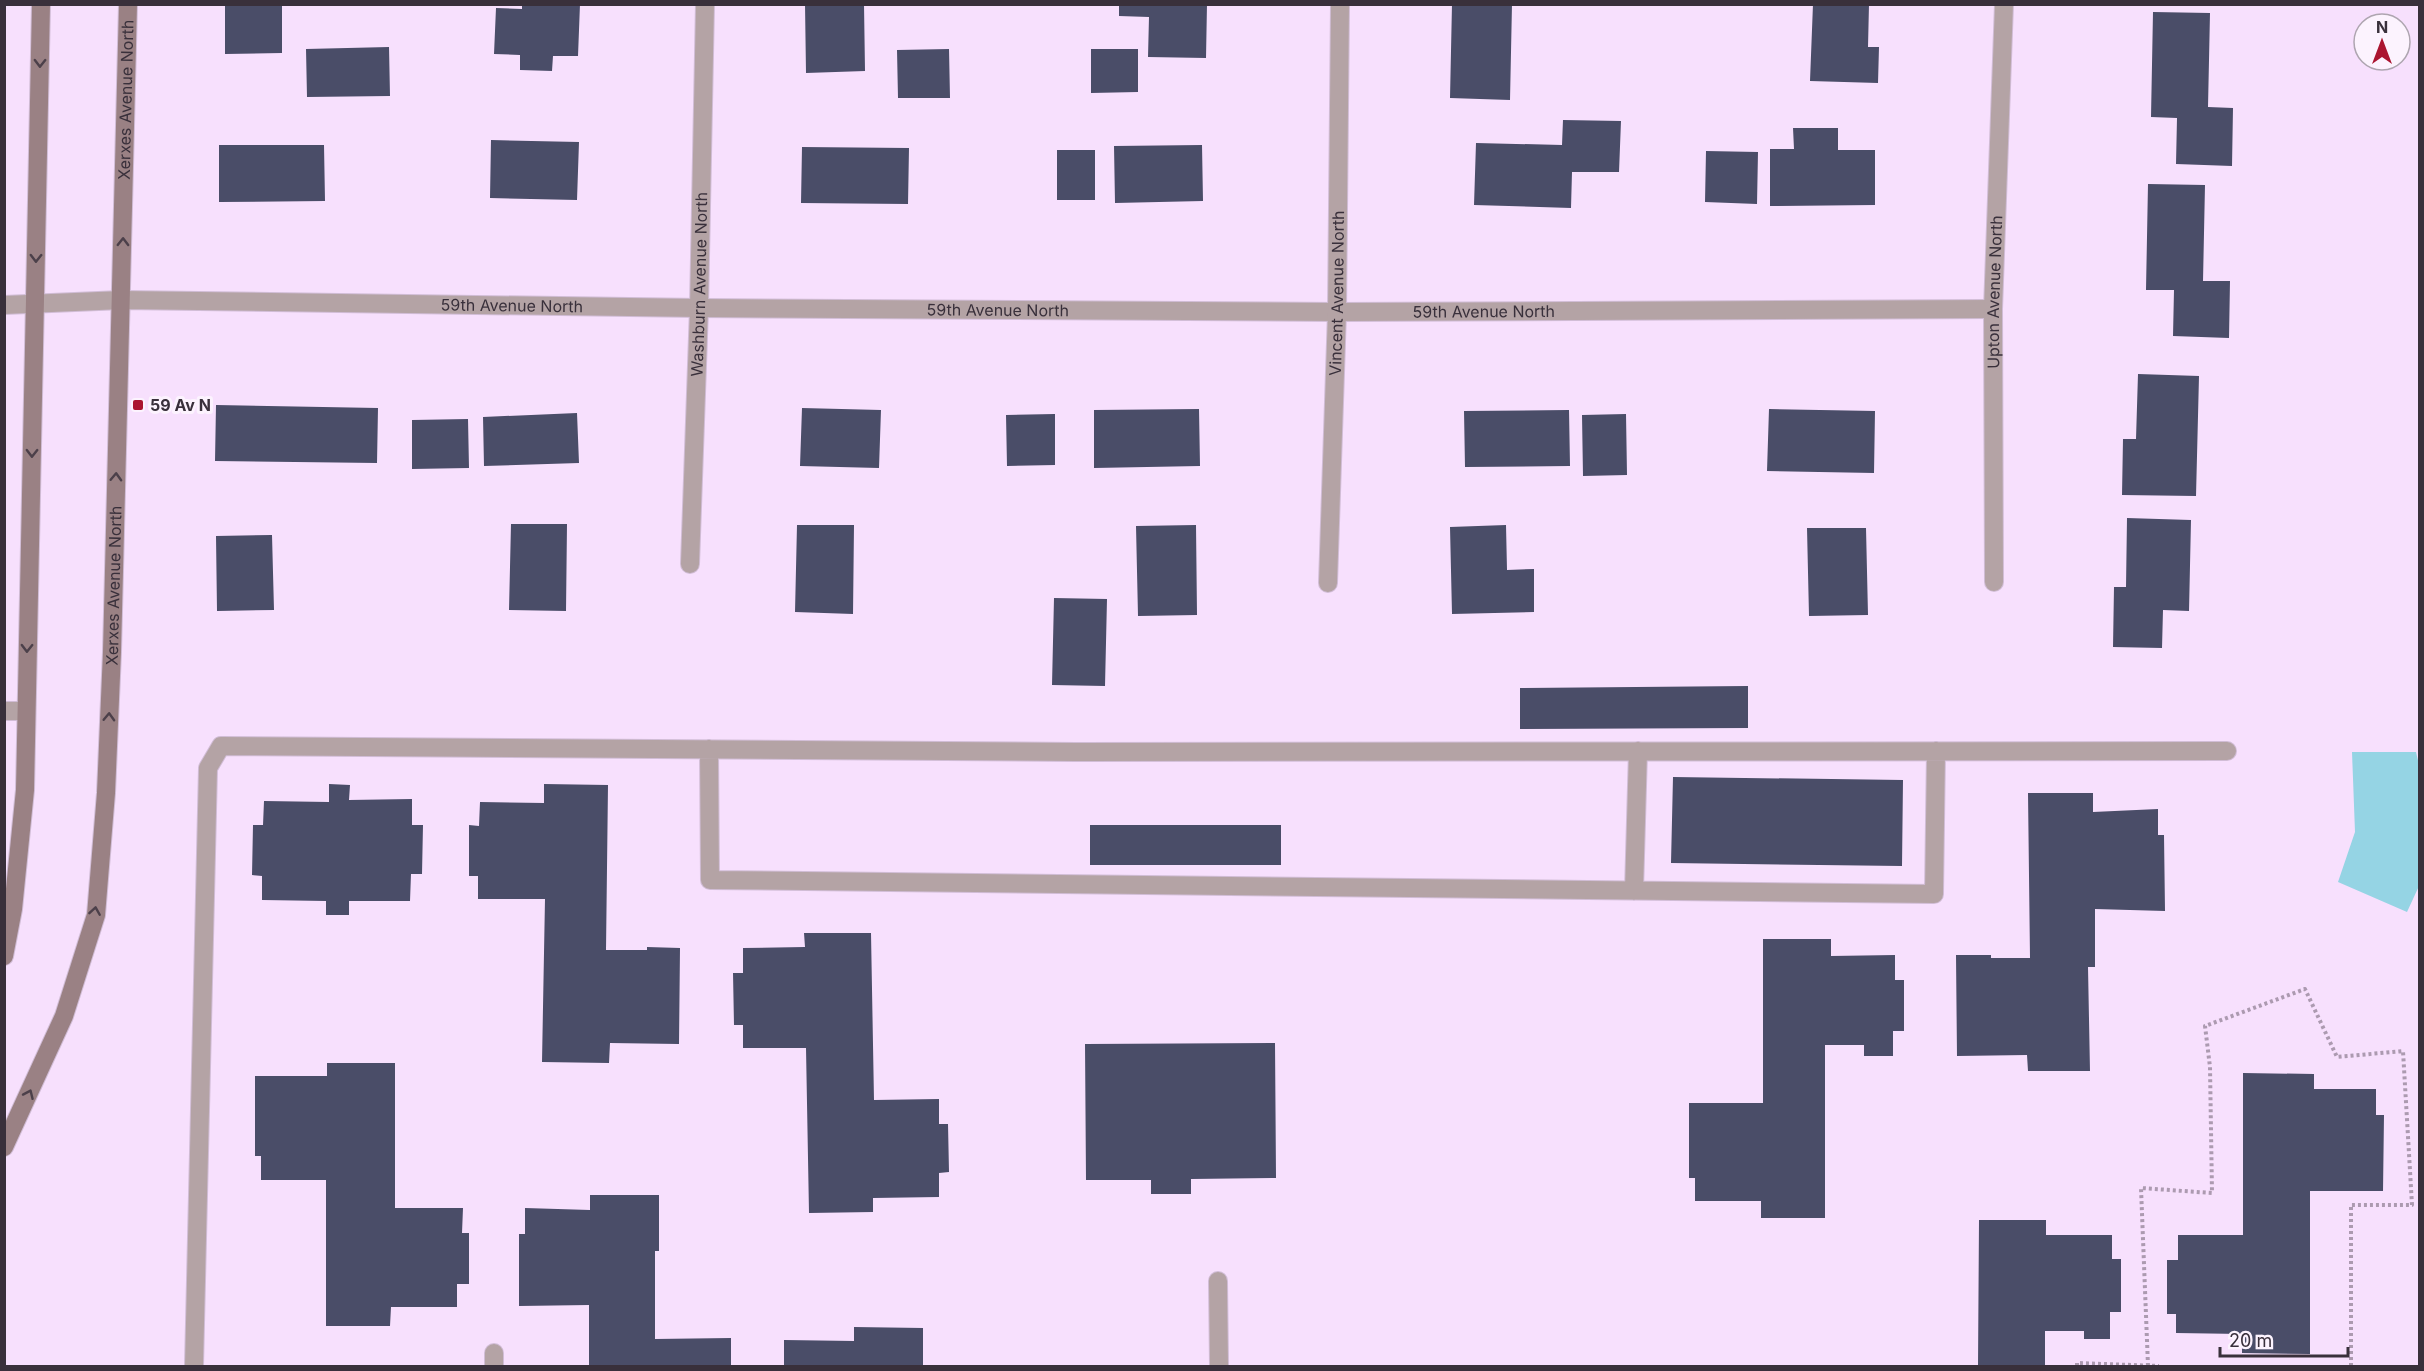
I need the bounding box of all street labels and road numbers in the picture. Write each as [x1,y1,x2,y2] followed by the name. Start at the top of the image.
[114,19,138,180] street label: Xerxes Avenue North
[687,192,711,377] street label: Washburn Avenue North
[1325,210,1348,376] street label: Vincent Avenue North
[1983,215,2006,369] street label: Upton Avenue North
[440,294,583,316] street label: 59th Avenue North
[927,299,1069,320] street label: 59th Avenue North
[1413,301,1555,322] street label: 59th Avenue North
[101,505,126,666] street label: Xerxes Avenue North

